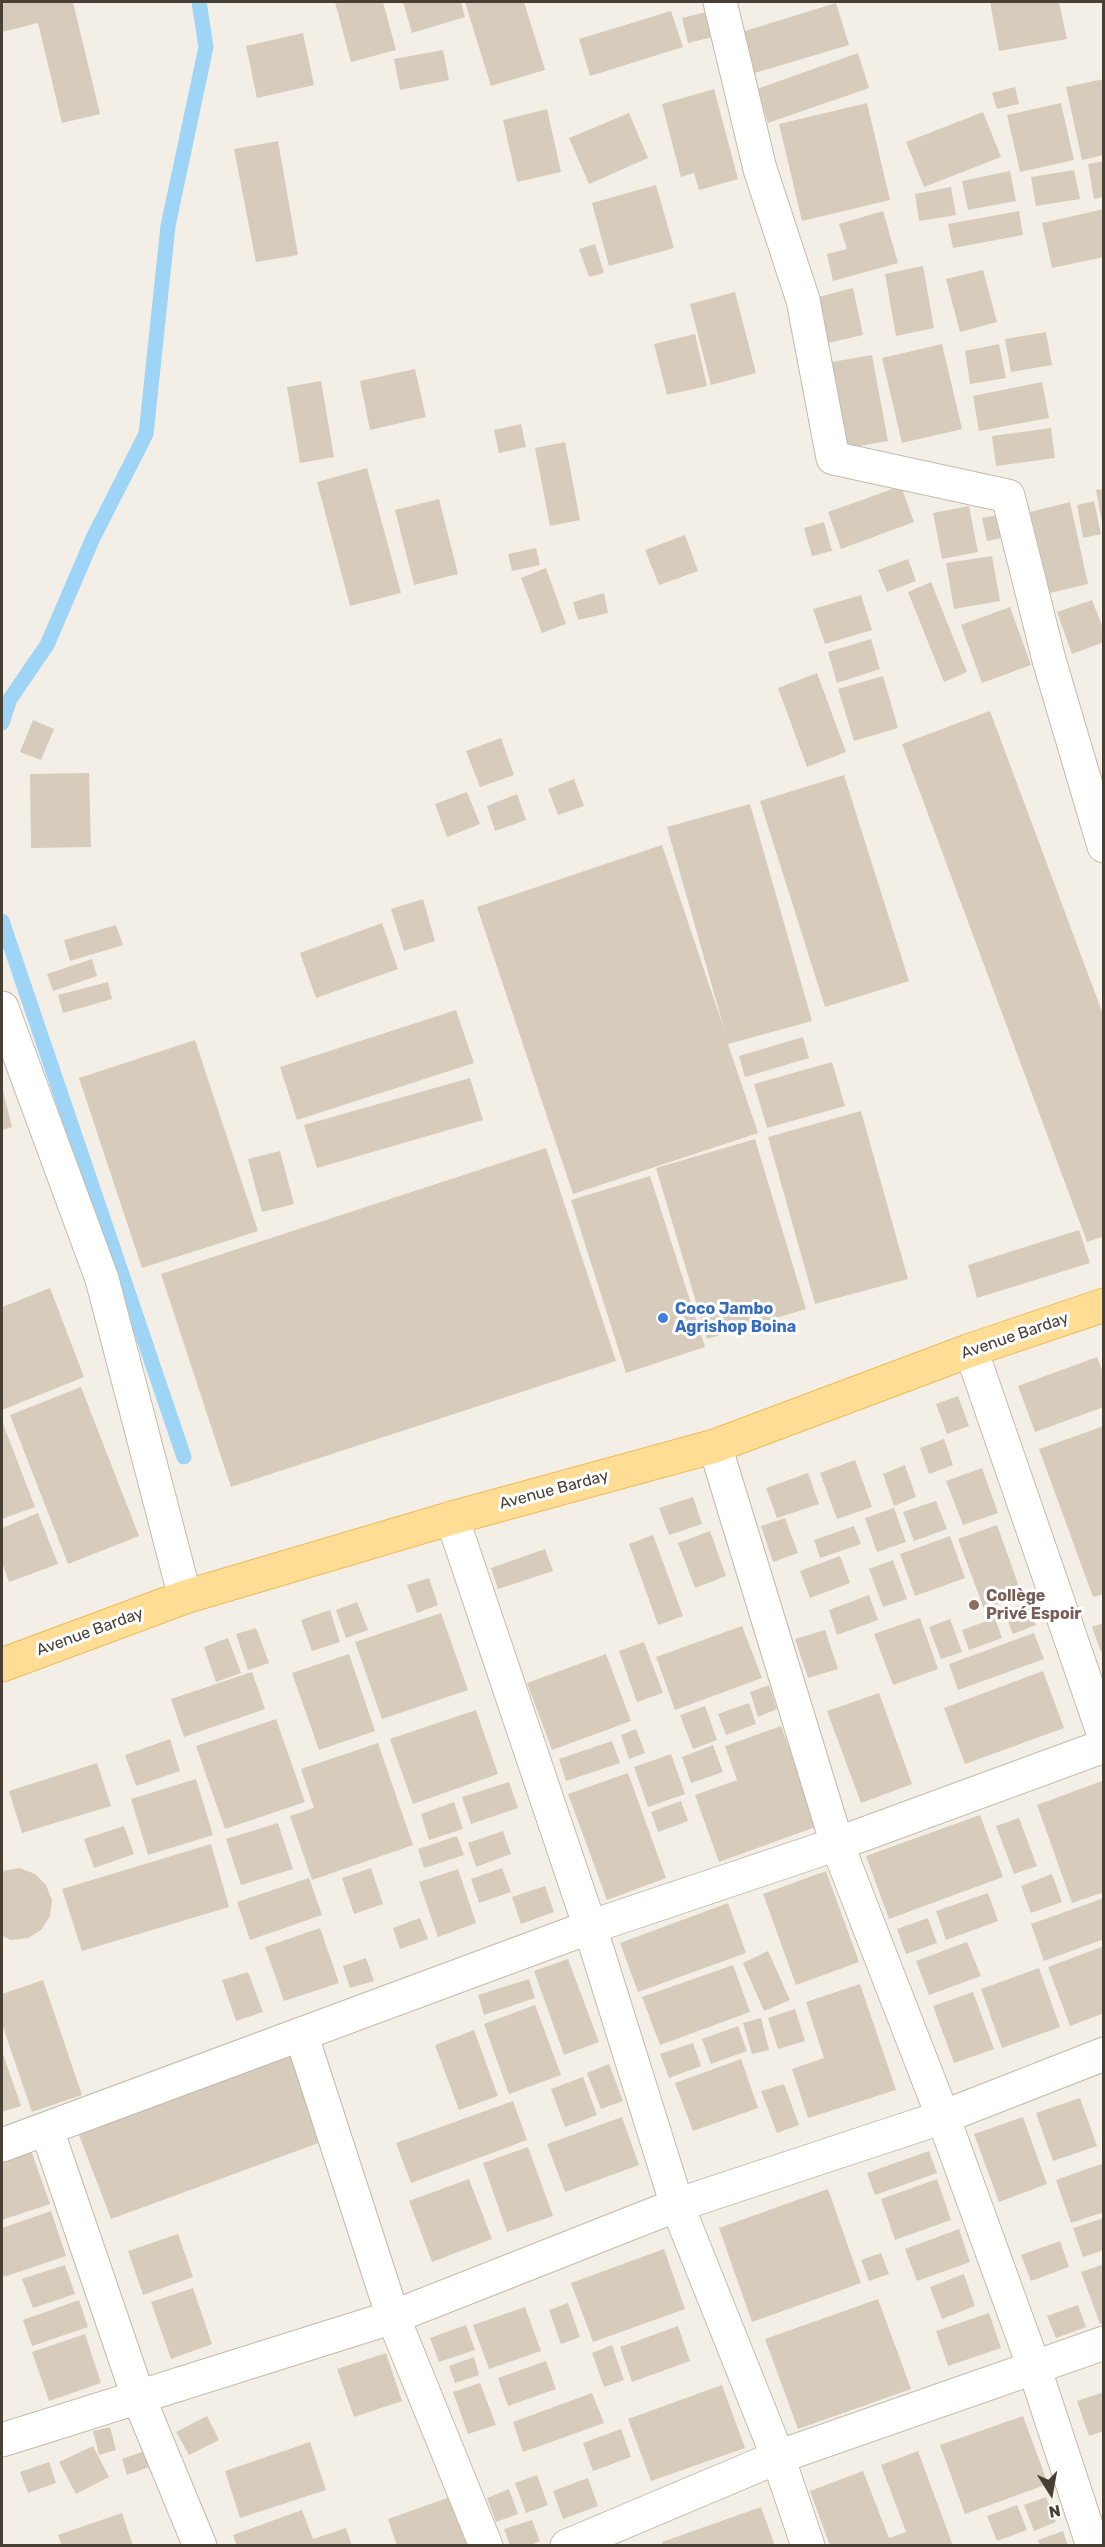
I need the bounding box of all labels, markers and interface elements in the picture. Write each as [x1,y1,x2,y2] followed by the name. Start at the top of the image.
[675,1299,796,1337] place label: Coco Jambo Agrishop Boina
[959,1309,1071,1363] street label: Avenue Barday
[656,1311,670,1325] marker: Coco Jambo Agrishop Boina
[497,1466,611,1514] street label: Avenue Barday
[986,1586,1082,1624] place label: Collège Privé Espoir
[967,1598,981,1612] marker: Collège Privé Espoir
[34,1604,146,1660] street label: Avenue Barday
[1021,2463,1081,2523] north arrow
[1047,2501,1062,2522] text: N

